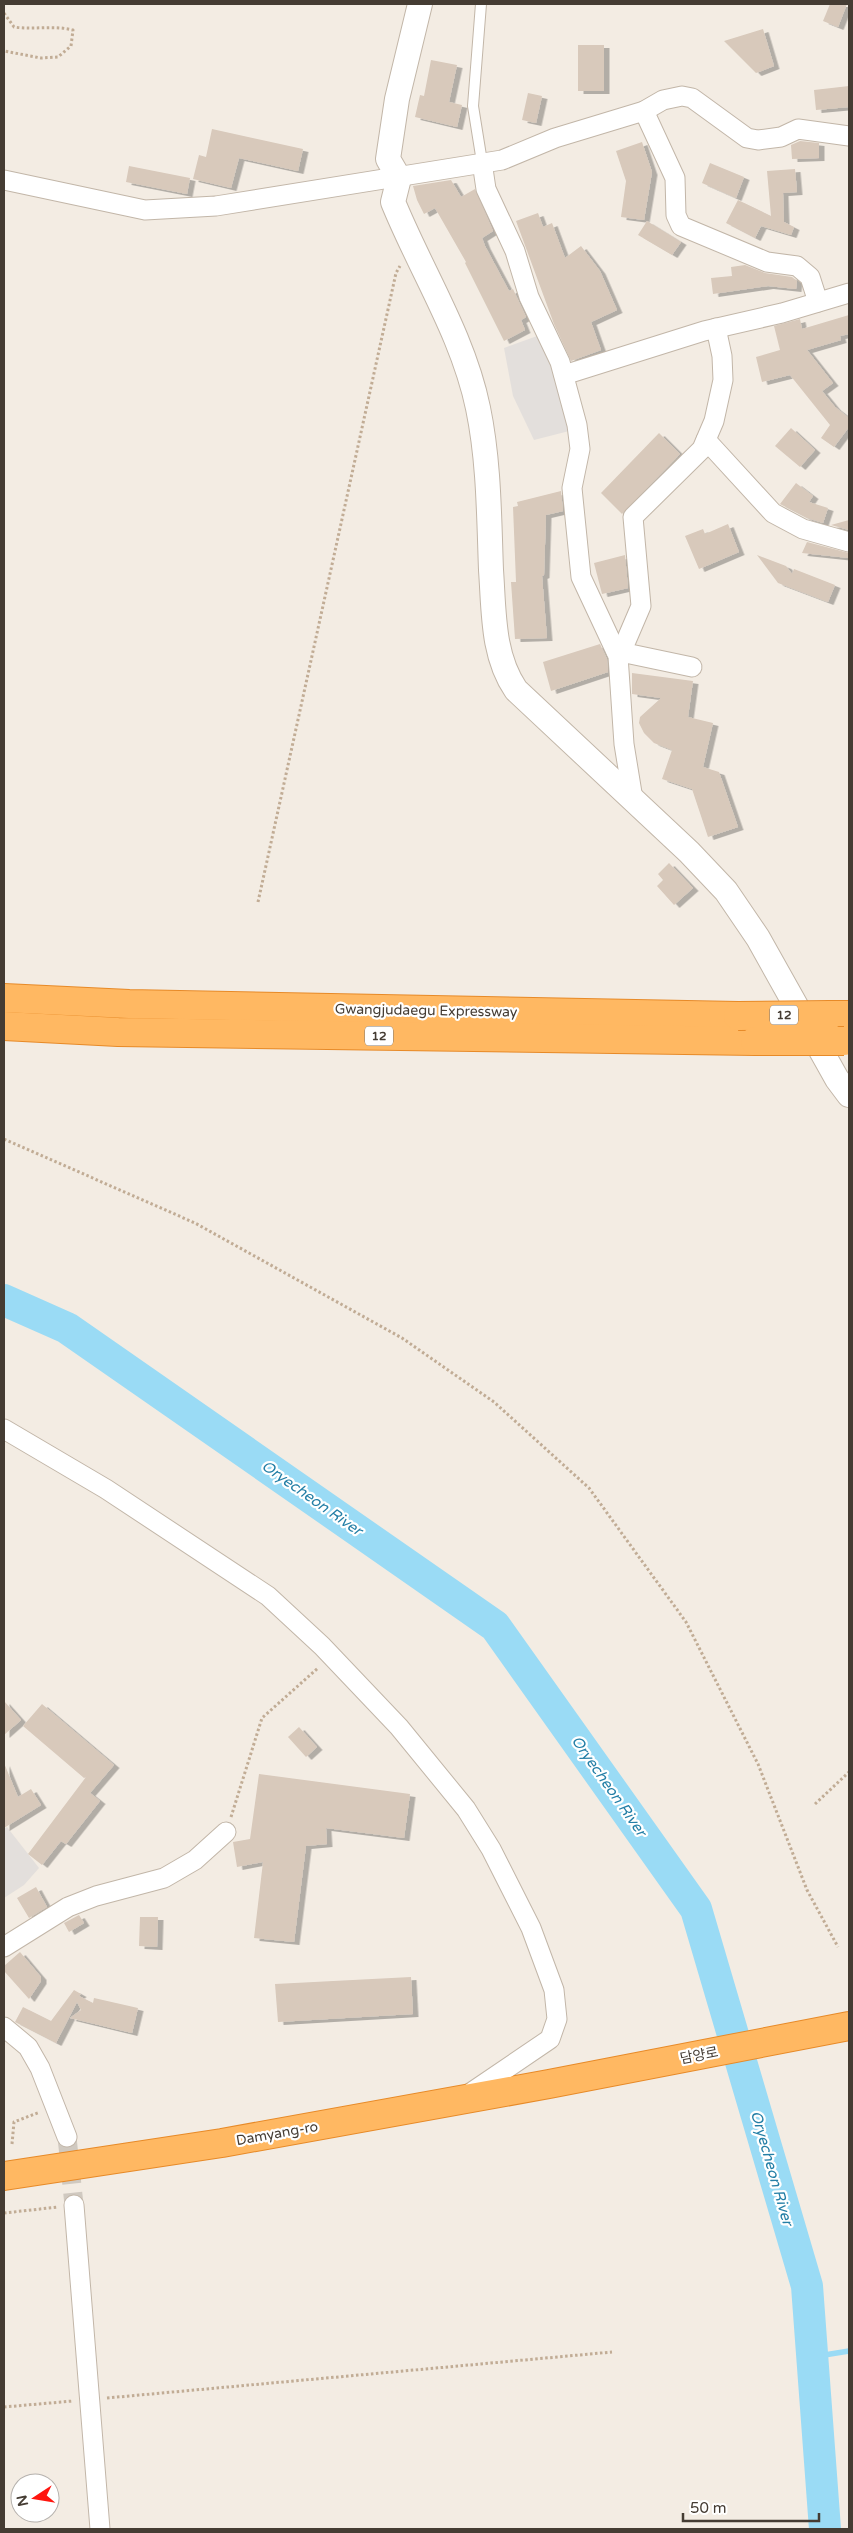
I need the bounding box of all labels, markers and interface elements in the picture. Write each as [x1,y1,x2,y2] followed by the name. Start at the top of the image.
[335,1000,518,1021] street label: Gwangjudaegu Expressway
[770,1006,798,1024] road number: 12
[365,1026,393,1046] road number: 12
[258,1457,368,1541] water label: Oryecheon River
[568,1732,652,1842] water label: Oryecheon River
[679,2043,720,2068] street label: 담양로
[747,2109,798,2230] water label: Oryecheon River
[235,2118,319,2149] street label: Damyang-ro
[10,2473,60,2523] north arrow
[683,2490,819,2522] scale bar
[13,2493,32,2508] text: N
[690,2499,727,2517] text: 50 m

